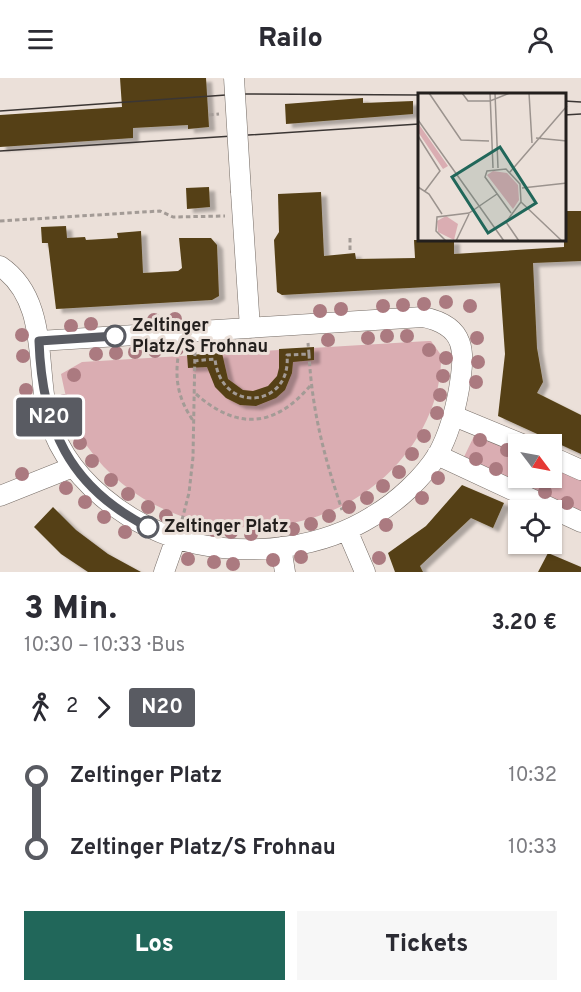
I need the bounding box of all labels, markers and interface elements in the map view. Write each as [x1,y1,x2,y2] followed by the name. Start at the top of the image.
[258,22,323,56] text: Railo
[24,23,57,56] icon: menu
[524,23,557,56] icon: person
[418,93,566,242] inset map
[132,315,268,359] place label: Zeltinger Platz/S Frohnau
[104,325,126,347] marker: Zeltinger Platz/S Frohnau
[14,398,84,436] line badge: N20
[28,404,70,431] text: N20
[508,434,562,488] north arrow
[508,434,562,554] map controls
[508,500,562,554] button: locate
[137,516,159,538] marker: Zeltinger Platz
[164,516,288,539] place label: Zeltinger Platz
[24,589,117,631] text: 3 Min.
[492,610,557,637] text: 3.20 €
[24,633,185,659] text: 10:30 – 10:33 · Bus
[24,691,57,724] icon: walk
[87,691,120,724] icon: forward
[66,694,78,720] text: 2
[141,694,183,721] text: N20
[70,763,222,790] text: Zeltinger Platz
[508,763,557,789] text: 10:32
[70,835,336,862] text: Zeltinger Platz/S Frohnau
[508,835,557,861] text: 10:33
[24,911,285,980] button: Los
[297,911,557,980] button: Tickets

